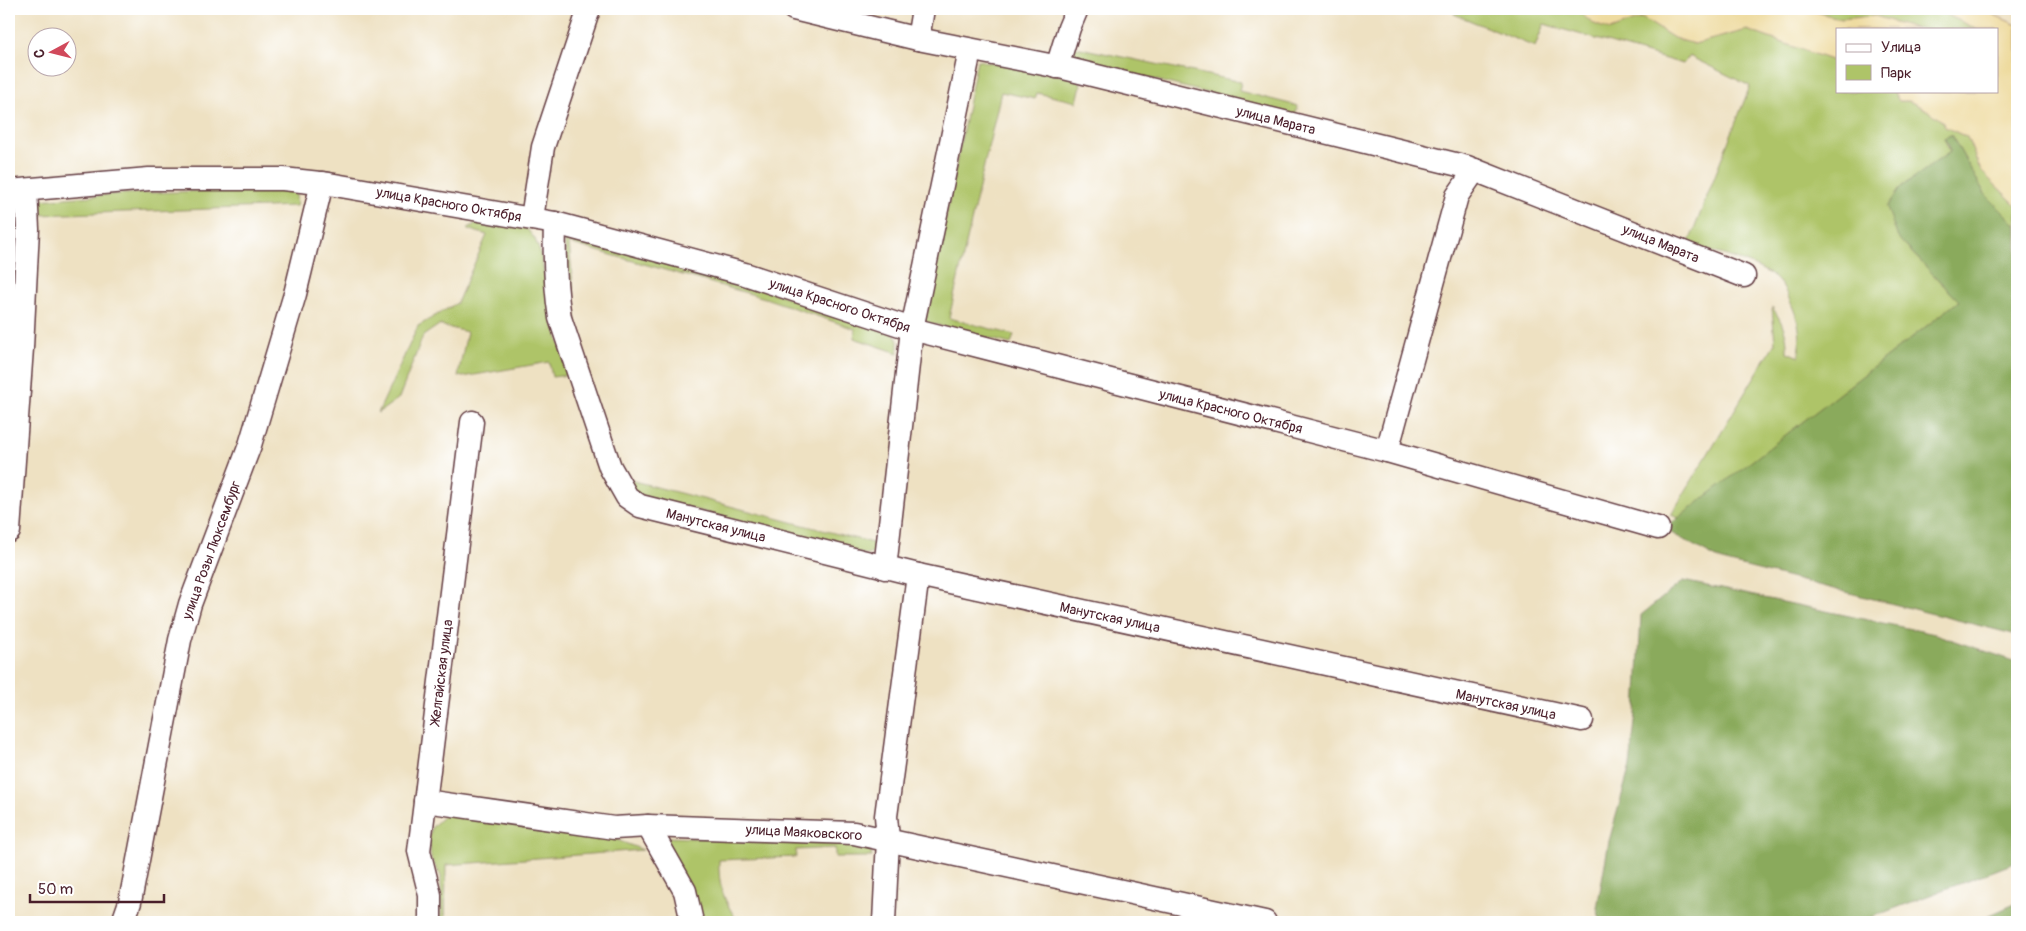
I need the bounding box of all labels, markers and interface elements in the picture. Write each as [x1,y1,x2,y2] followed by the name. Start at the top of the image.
[28,28,78,78] north arrow
[1836,28,1998,92] legend
[1881,38,1921,57] text: Улица
[31,48,49,59] text: С
[1881,64,1912,83] text: Парк
[1233,102,1317,139] street label: улица Марата
[374,183,523,226] street label: улица Красного Октября
[1619,220,1702,267] street label: улица Марата
[766,274,912,336] street label: улица Красного Октября
[1157,385,1304,438] street label: улица Красного Октября
[178,478,245,623] street label: улица Розы Люксембург
[664,505,767,546] street label: Манутская улица
[1058,599,1162,636] street label: Манутская улица
[426,618,456,728] street label: Желгайская улица
[1454,686,1558,723] street label: Манутская улица
[744,821,863,844] street label: улица Маяковского
[30,871,164,903] scale bar
[38,880,73,899] text: 50 m

